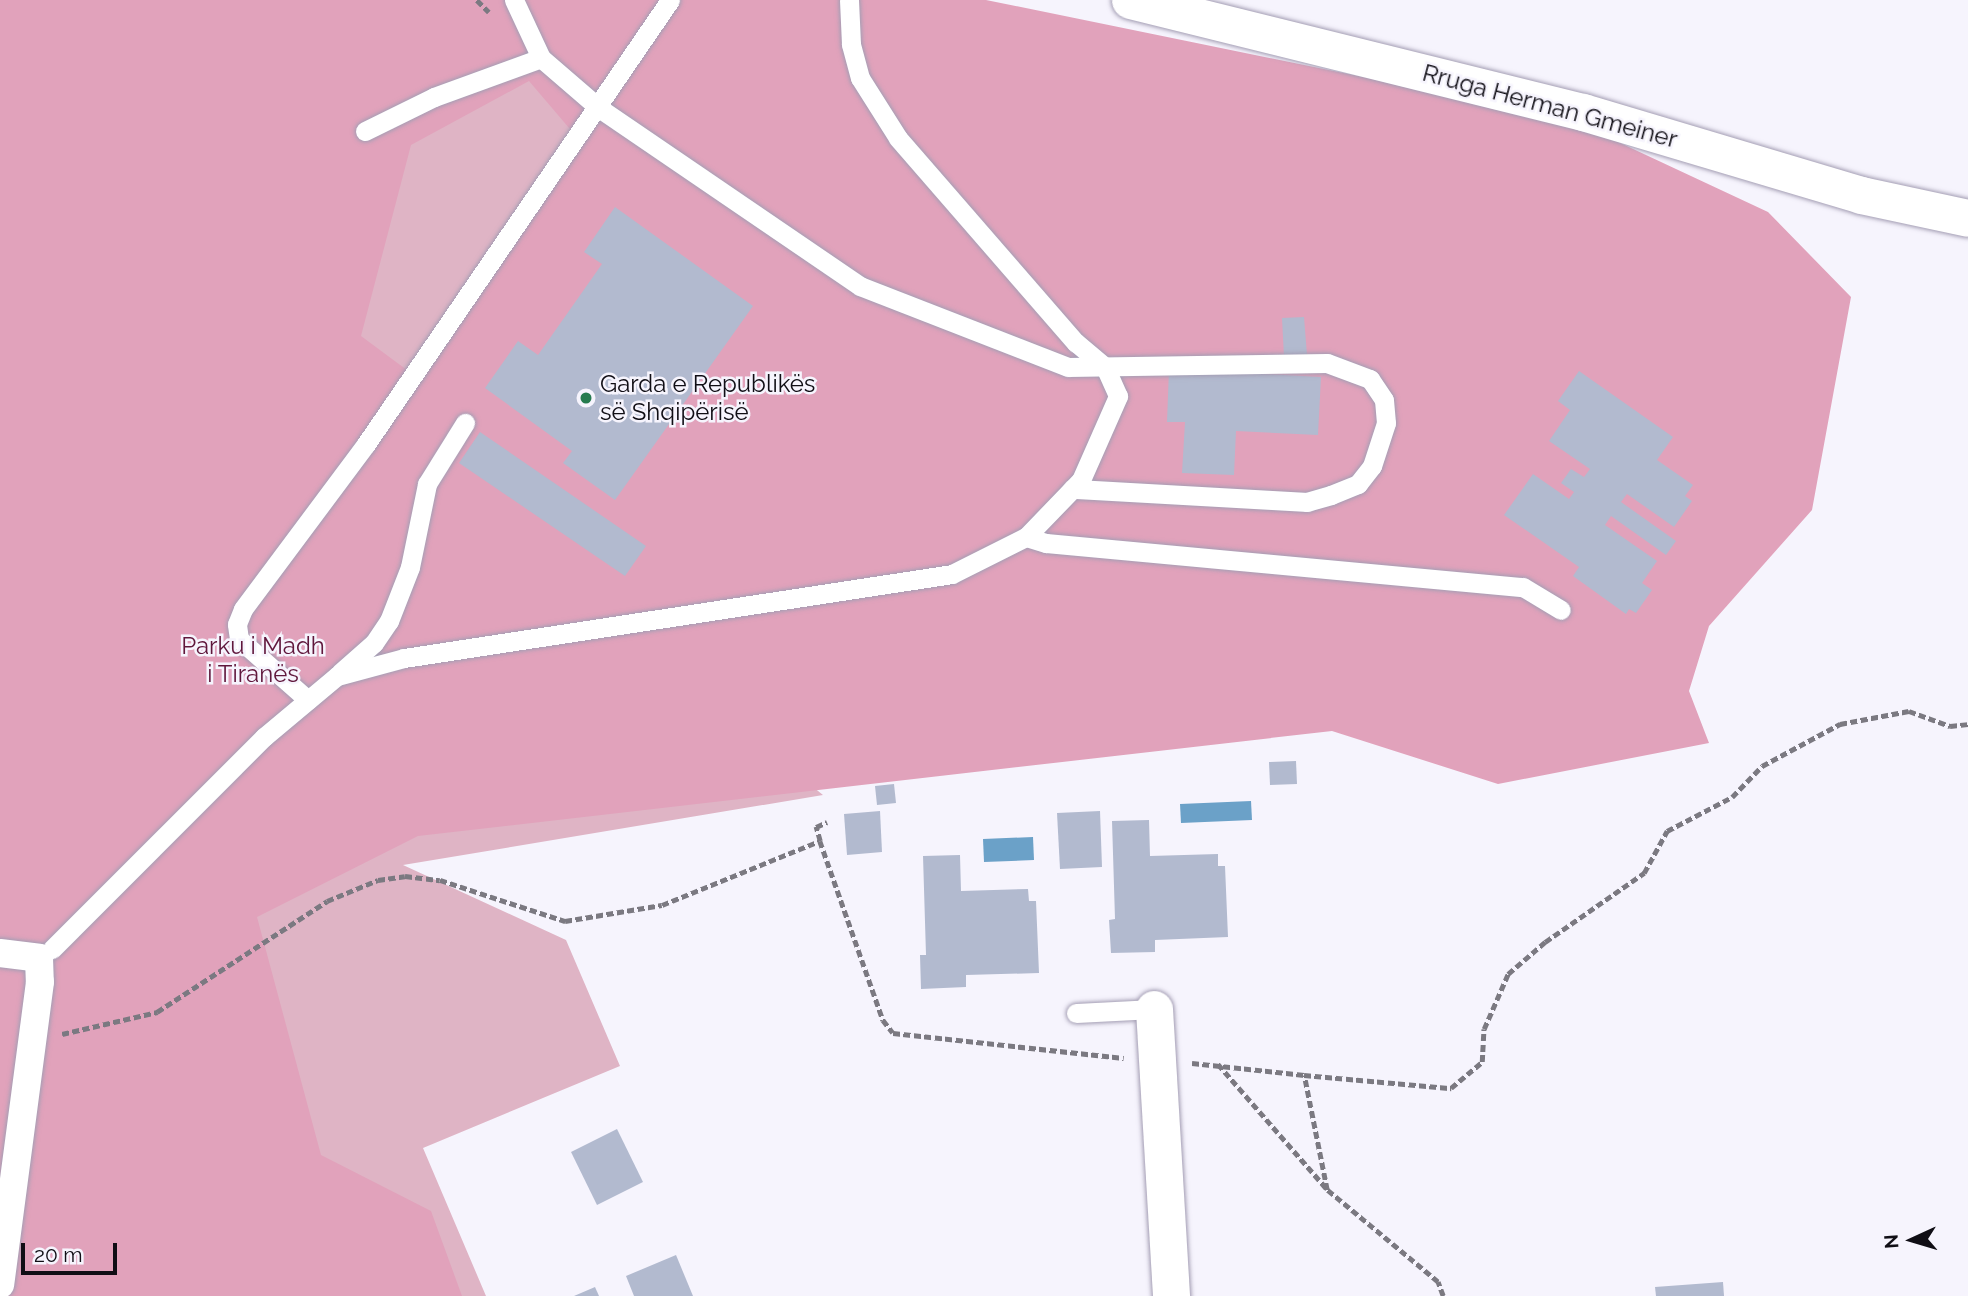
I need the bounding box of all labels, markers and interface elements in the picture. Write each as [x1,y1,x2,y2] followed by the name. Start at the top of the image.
[1419,58,1681,154] street label: Rruga Herman Gmeiner
[600,370,815,426] place label: Garda e Republikës së Shqipërisë
[578,390,594,406] marker: Garda e Republikës së Shqipërisë
[181,632,325,688] park label: Parku i Madh i Tiranës
[1877,1205,1947,1275] north arrow
[24,1230,121,1274] scale bar
[1880,1233,1903,1249] text: N
[34,1242,82,1267] text: 20 m

